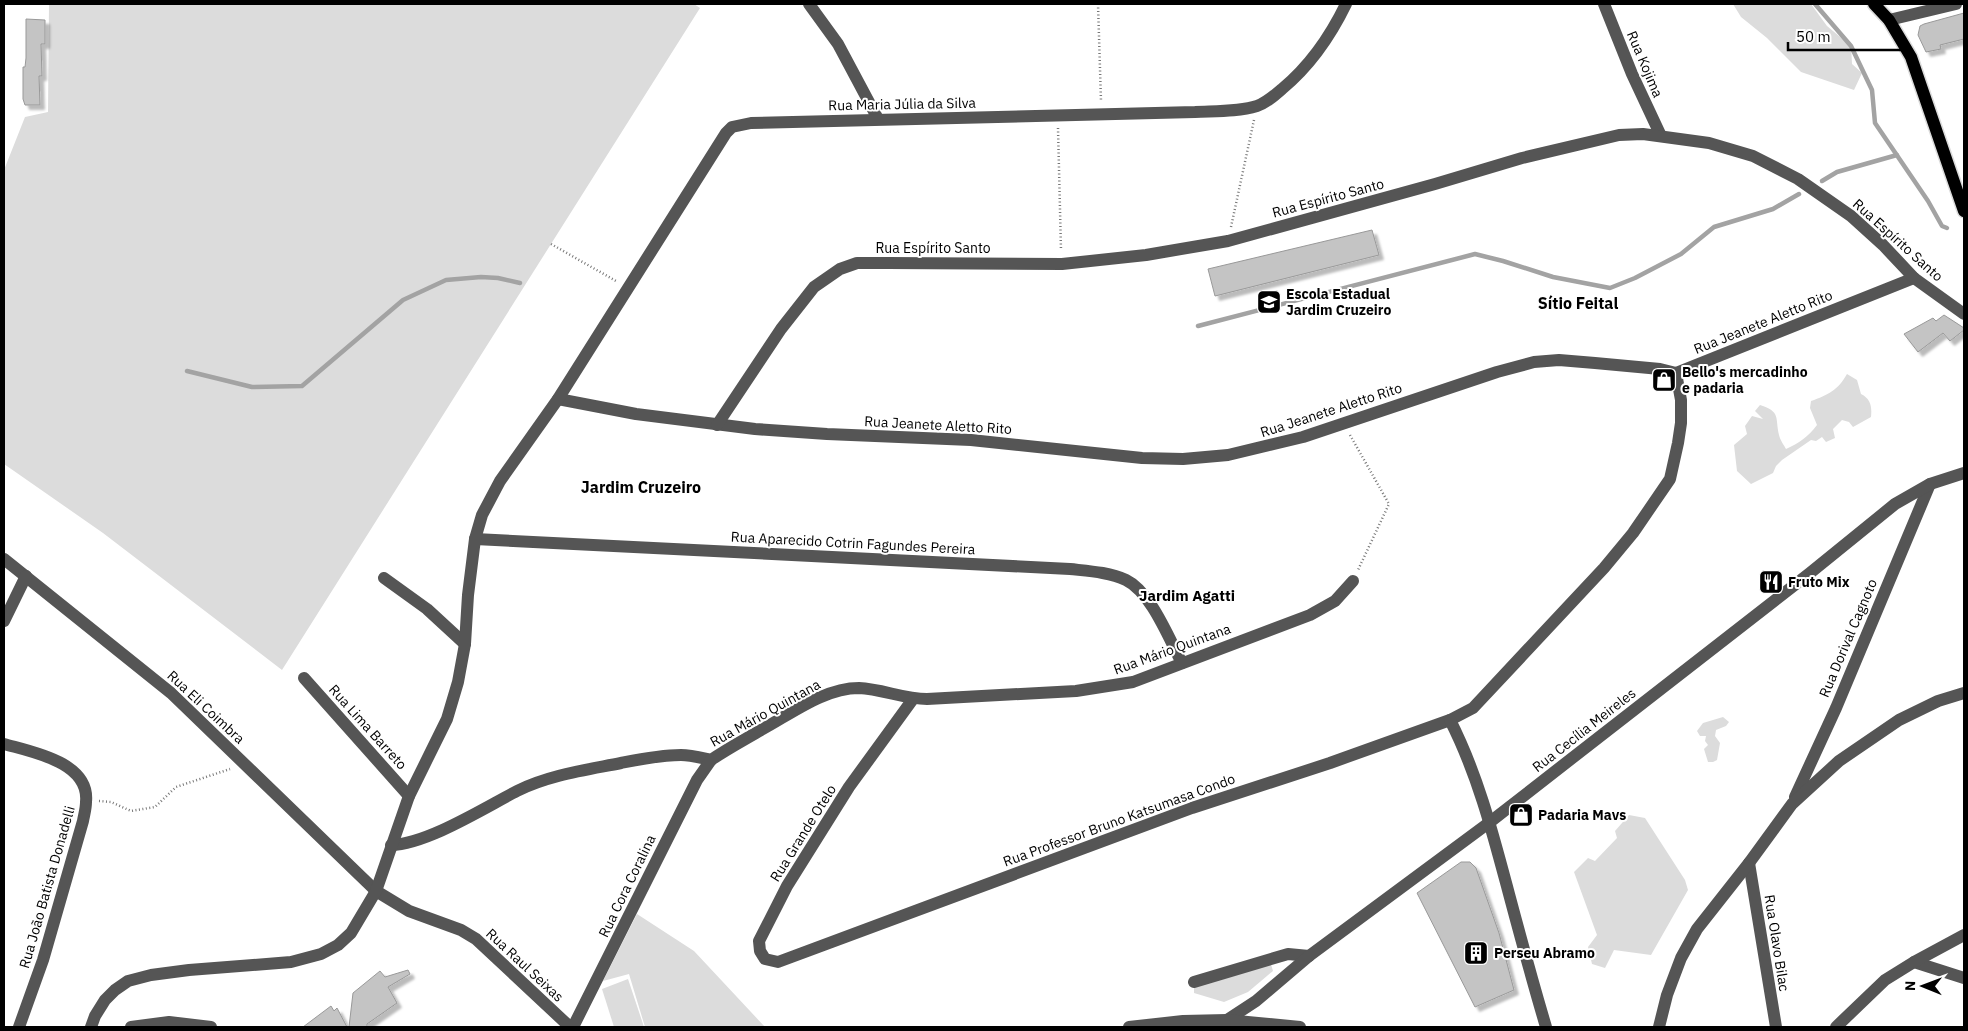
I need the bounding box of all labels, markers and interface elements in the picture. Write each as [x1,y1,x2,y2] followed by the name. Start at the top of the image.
[1788,20,1902,52] scale bar
[1796,27,1831,46] text: 50 m
[1623,28,1667,101] street label: Rua Kojima
[828,94,976,114] street label: Rua Maria Júlia da Silva
[1270,174,1386,222] street label: Rua Espírito Santo
[1849,195,1947,285] street label: Rua Espírito Santo
[875,239,991,257] street label: Rua Espírito Santo
[1286,285,1391,319] place label: Escola Estadual Jardim Cruzeiro
[1691,286,1835,358] street label: Rua Jeanete Aletto Rito
[1256,289,1282,315] school or university icon: Escola Estadual Jardim Cruzeiro
[1538,293,1618,313] district label: Sítio Feital
[1682,363,1808,397] place label: Bello's mercadinho e padaria
[1651,367,1677,393] shop icon: Bello's mercadinho e padaria
[1258,379,1404,441] street label: Rua Jeanete Aletto Rito
[864,412,1012,438] street label: Rua Jeanete Aletto Rito
[581,477,701,497] district label: Jardim Cruzeiro
[730,528,976,558] street label: Rua Aparecido Cotrin Fagundes Pereira
[1758,569,1784,595] restaurant icon: Fruto Mix
[1788,573,1850,591] place label: Fruto Mix
[1815,576,1881,700] street label: Rua Dorival Cagnoto
[1139,586,1235,605] district label: Jardim Agatti
[1111,619,1234,679] street label: Rua Mário Quintana
[164,667,249,748] street label: Rua Eli Coimbra
[707,675,824,751] street label: Rua Mário Quintana
[325,681,411,773] street label: Rua Lima Barreto
[1529,684,1639,776] street label: Rua Cecília Meireles
[1000,769,1238,870] street label: Rua Professor Bruno Katsumasa Condo
[766,781,840,885] street label: Rua Grande Otelo
[1508,802,1534,828] shop icon: Padaria Mavs
[15,804,79,970] street label: Rua João Batista Donadelli
[1538,806,1626,824] place label: Padaria Mavs
[594,831,660,940] street label: Rua Cora Coralina
[1760,893,1794,993] street label: Rua Olavo Bilac
[482,924,568,1006] street label: Rua Raul Seixas
[1463,940,1489,966] building icon: Perseu Abramo
[1494,944,1595,962] place label: Perseu Abramo
[1898,961,1948,1011] north arrow
[1901,981,1919,991] text: N

